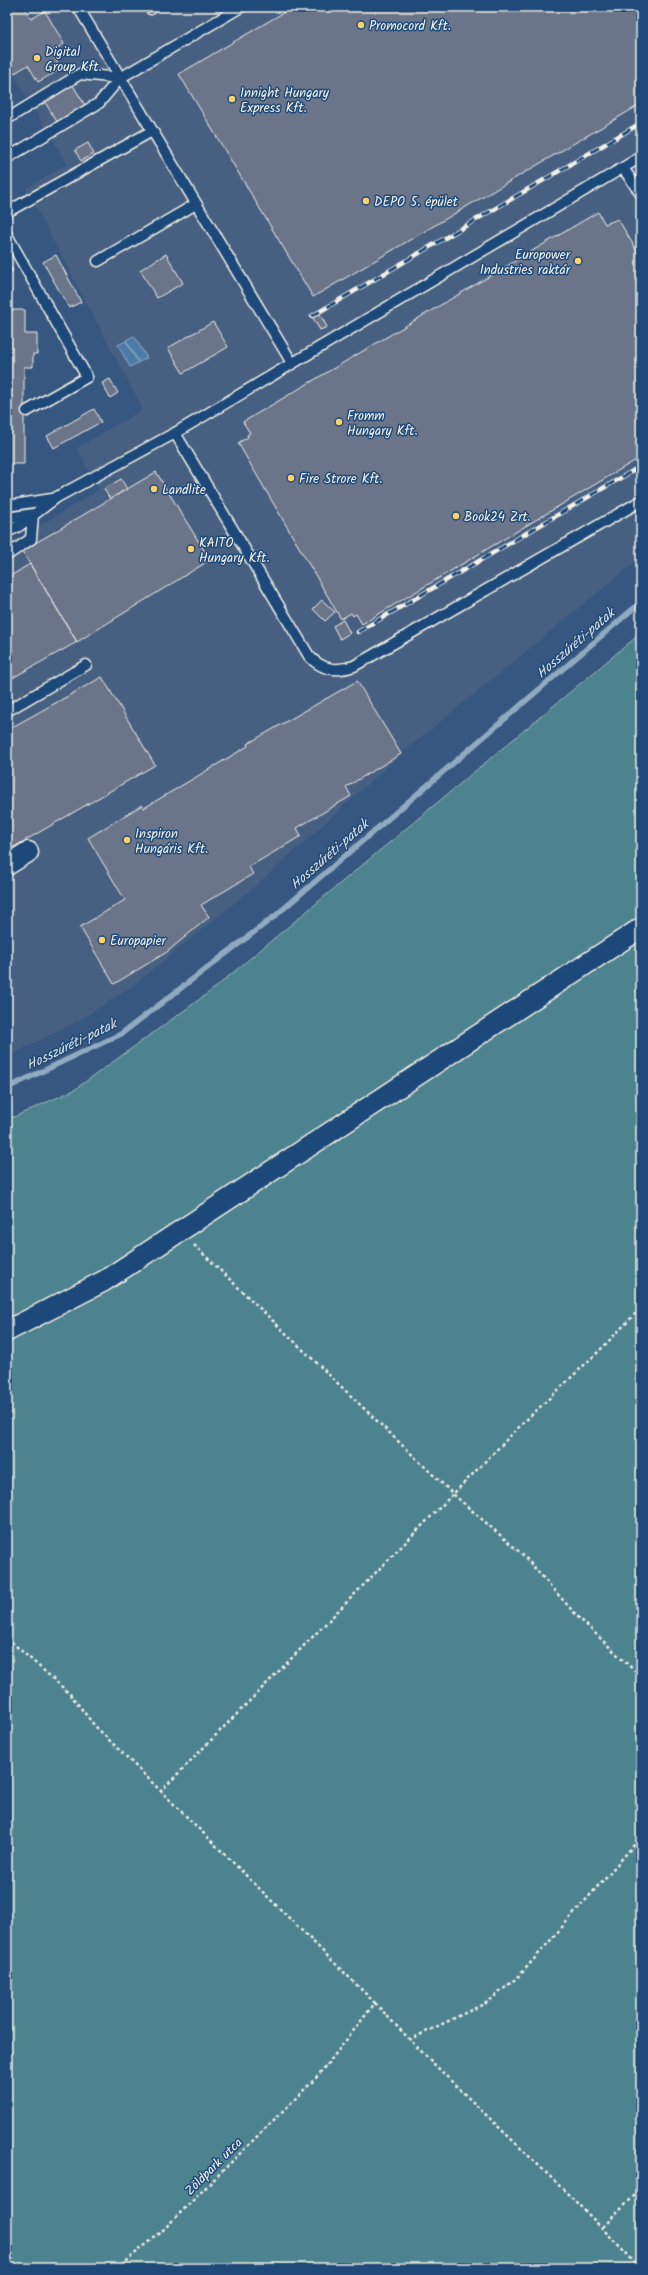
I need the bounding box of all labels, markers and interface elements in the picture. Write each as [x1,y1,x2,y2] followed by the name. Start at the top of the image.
[369,16,451,37] place label: Promocord Kft.
[356,20,366,30] marker: Promocord Kft.
[45,42,102,78] place label: Digital Group Kft.
[32,53,42,63] marker: Digital Group Kft.
[240,83,330,119] place label: Innight Hungary Express Kft.
[227,94,237,104] marker: Innight Hungary Express Kft.
[374,192,459,213] place label: DEPO 5. épület
[361,196,371,206] marker: DEPO 5. épület
[480,245,571,281] place label: Europower Industries raktár
[573,256,583,266] marker: Europower Industries raktár
[347,406,417,442] place label: Fromm Hungary Kft.
[334,417,344,427] marker: Fromm Hungary Kft.
[299,469,382,490] place label: Fire Strore Kft.
[286,473,296,483] marker: Fire Strore Kft.
[162,480,206,501] place label: Landlite
[149,484,159,494] marker: Landlite
[464,507,531,528] place label: Book24 Zrt.
[451,511,461,521] marker: Book24 Zrt.
[199,533,269,569] place label: KAITO Hungary Kft.
[186,544,196,554] marker: KAITO Hungary Kft.
[531,602,622,684] water label: Hosszúréti-patak
[285,813,376,895] water label: Hosszúréti-patak
[135,824,208,860] place label: Inspiron Hungáris Kft.
[122,835,132,845] marker: Inspiron Hungáris Kft.
[110,931,167,952] place label: Europapier
[97,935,107,945] marker: Europapier
[22,1012,123,1076] water label: Hosszúréti-patak
[180,2133,248,2201] street label: Zöldpark utca

